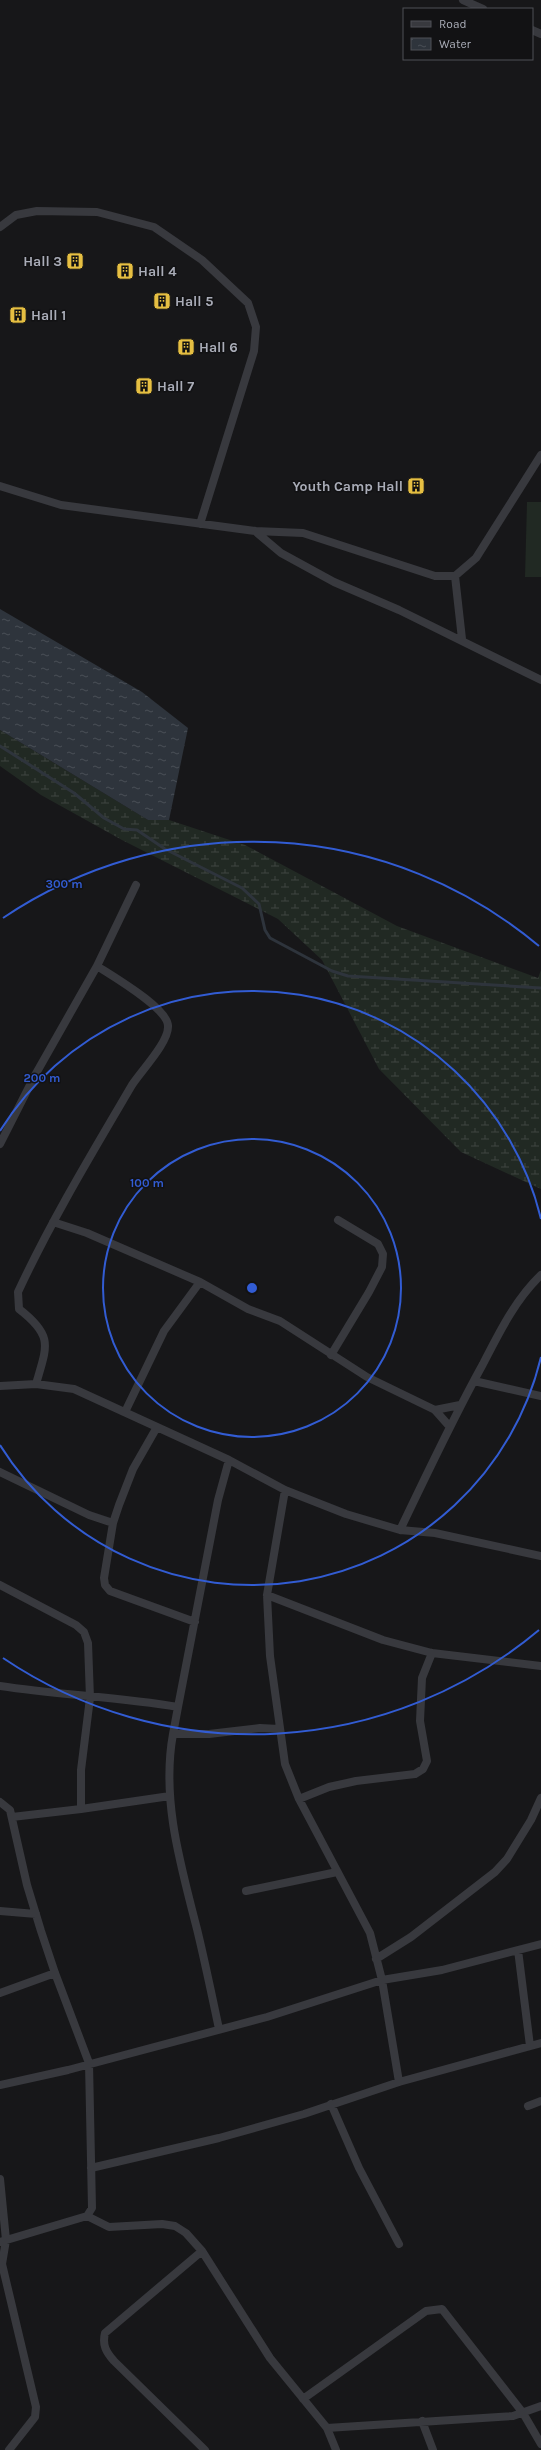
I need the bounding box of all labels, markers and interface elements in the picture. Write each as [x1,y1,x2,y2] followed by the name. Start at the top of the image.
[403,8,533,60] legend
[439,17,467,31] text: Road
[439,37,472,51] text: Water
[65,251,85,271] building icon: Hall 3
[23,253,62,270] place label: Hall 3
[115,261,135,281] building icon: Hall 4
[138,263,177,280] place label: Hall 4
[152,291,172,311] building icon: Hall 5
[175,293,213,310] place label: Hall 5
[8,305,28,325] building icon: Hall 1
[31,307,66,324] place label: Hall 1
[176,337,196,357] building icon: Hall 6
[199,339,238,356] place label: Hall 6
[134,376,154,396] building icon: Hall 7
[157,378,194,395] place label: Hall 7
[406,476,426,496] building icon: Youth Camp Hall
[292,478,403,495] place label: Youth Camp Hall
[45,877,83,891] text: 300 m
[24,1071,60,1085] text: 200 m
[130,1176,164,1190] text: 100 m
[245,1281,259,1295] centre of rings

